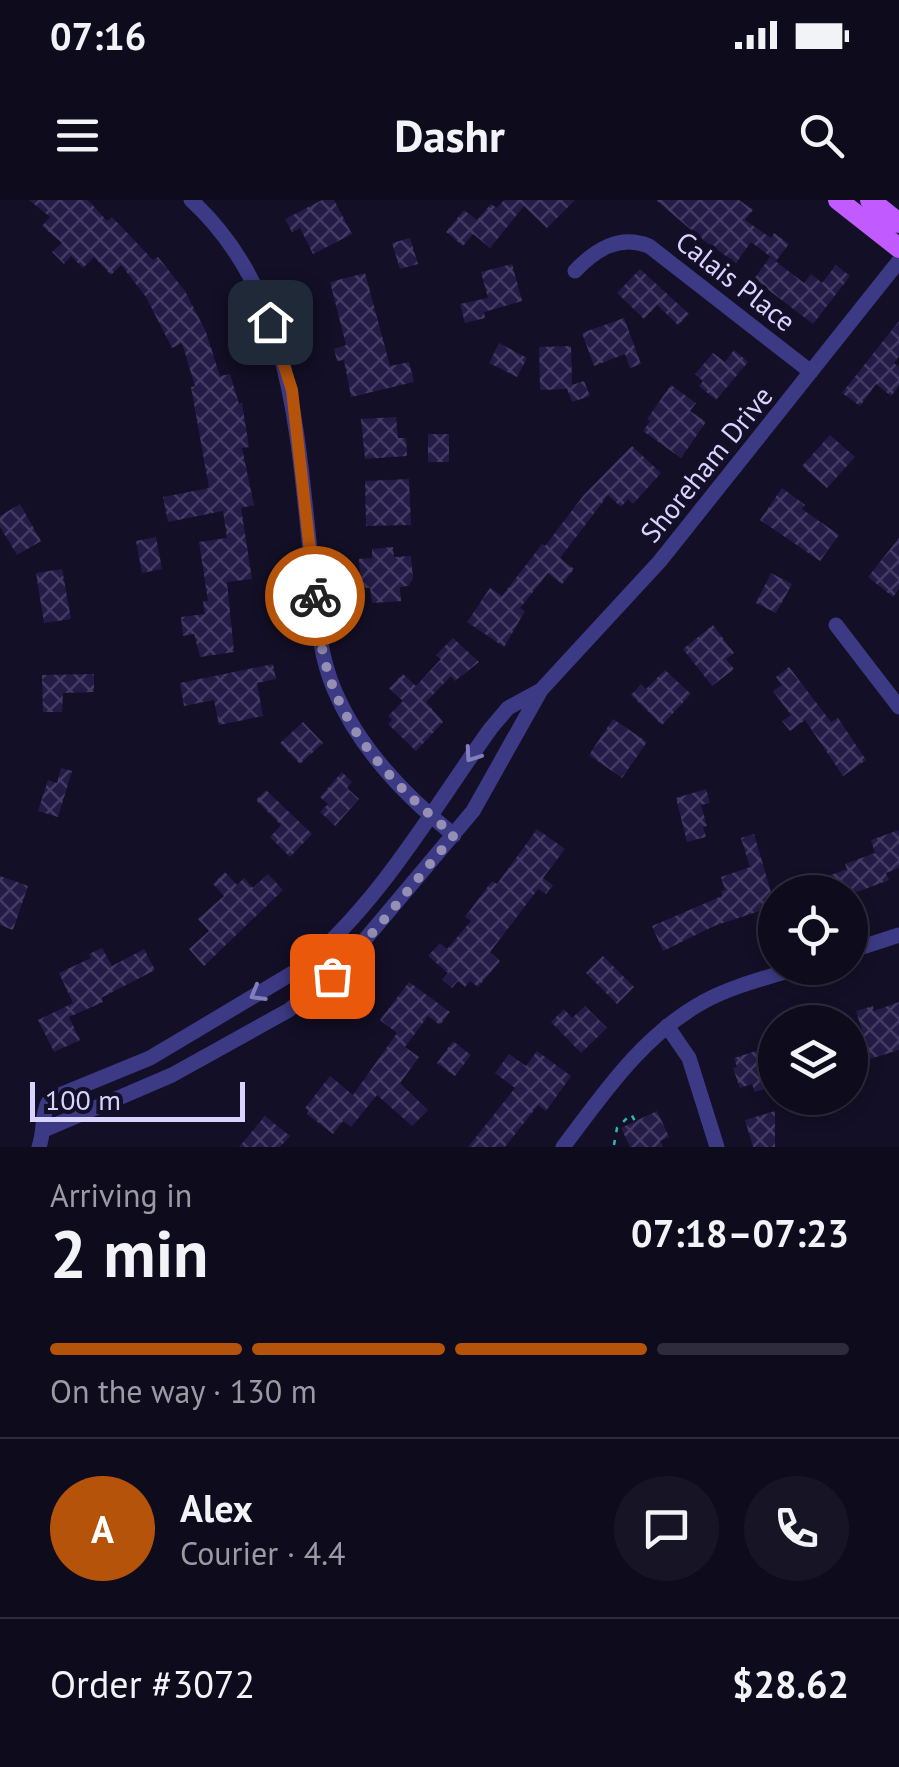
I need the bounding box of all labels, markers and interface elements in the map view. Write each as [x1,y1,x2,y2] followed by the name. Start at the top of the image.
[50,11,146,60] text: 07:16
[394,106,505,164] text: Dashr
[50,108,105,163] icon: menu
[794,108,849,163] icon: search
[669,223,803,339] street label: Calais Place
[228,280,313,365] pin
[243,295,298,350] icon: home
[631,378,781,550] street label: Shoreham Drive
[265,546,365,646] courier
[288,569,343,624] icon: bike
[466,744,484,762] one-way arrow
[758,875,868,1115] map controls
[758,875,868,985] button: locate
[290,934,375,1019] pin
[305,949,360,1004] icon: bag
[250,982,268,1001] one-way arrow
[758,1005,868,1115] button: layers
[30,1077,245,1121] scale bar
[45,1081,121,1118] text: 100 m
[50,1174,192,1216] text: Arriving in
[631,1208,849,1257] text: 07:18–07:23
[50,1211,209,1295] text: 2 min
[50,1370,317,1412] text: On the way · 130 m
[614,1476,719,1581] button: chat
[744,1476,849,1581] button: phone
[180,1483,253,1532] text: Alex
[91,1504,114,1553] text: A
[180,1532,346,1574] text: Courier · 4.4
[50,1659,255,1708] text: Order #3072
[732,1659,849,1708] text: $28.62

